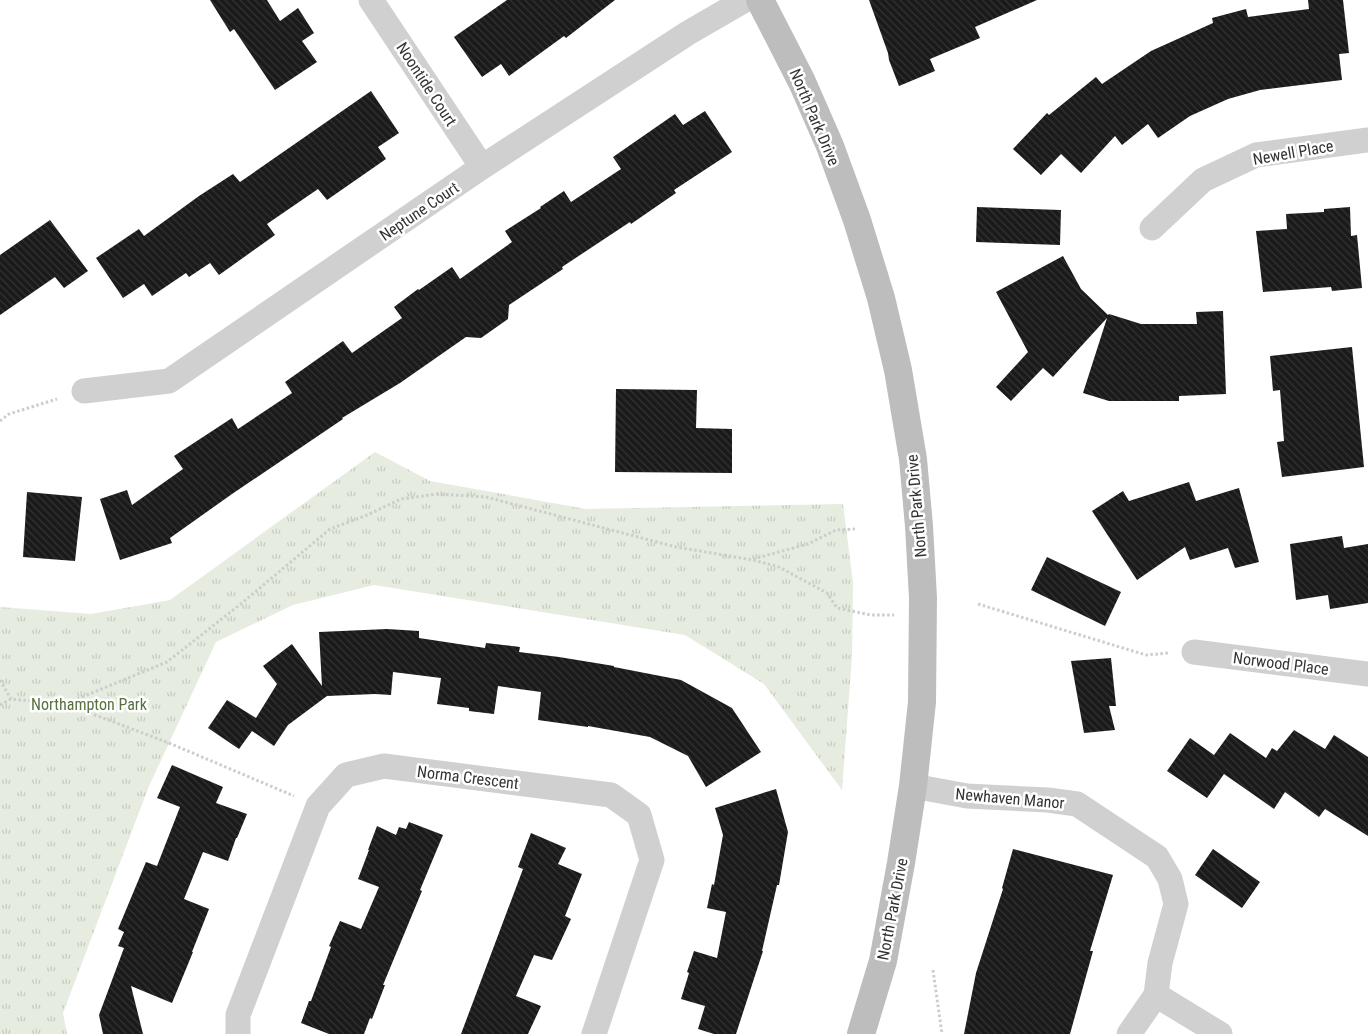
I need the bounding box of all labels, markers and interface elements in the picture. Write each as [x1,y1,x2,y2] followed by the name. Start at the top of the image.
[392,39,461,130] street label: Noontide Court
[786,66,843,169] street label: North Park Drive
[1251,136,1335,169] street label: Newell Place
[376,178,463,245] street label: Neptune Court
[903,454,930,558] street label: North Park Drive
[1232,648,1330,679] street label: Norwood Place
[31,695,148,714] park label: Northampton Park
[416,762,520,793] street label: Norma Crescent
[955,784,1065,813] street label: Newhaven Manor
[873,856,912,962] street label: North Park Drive

